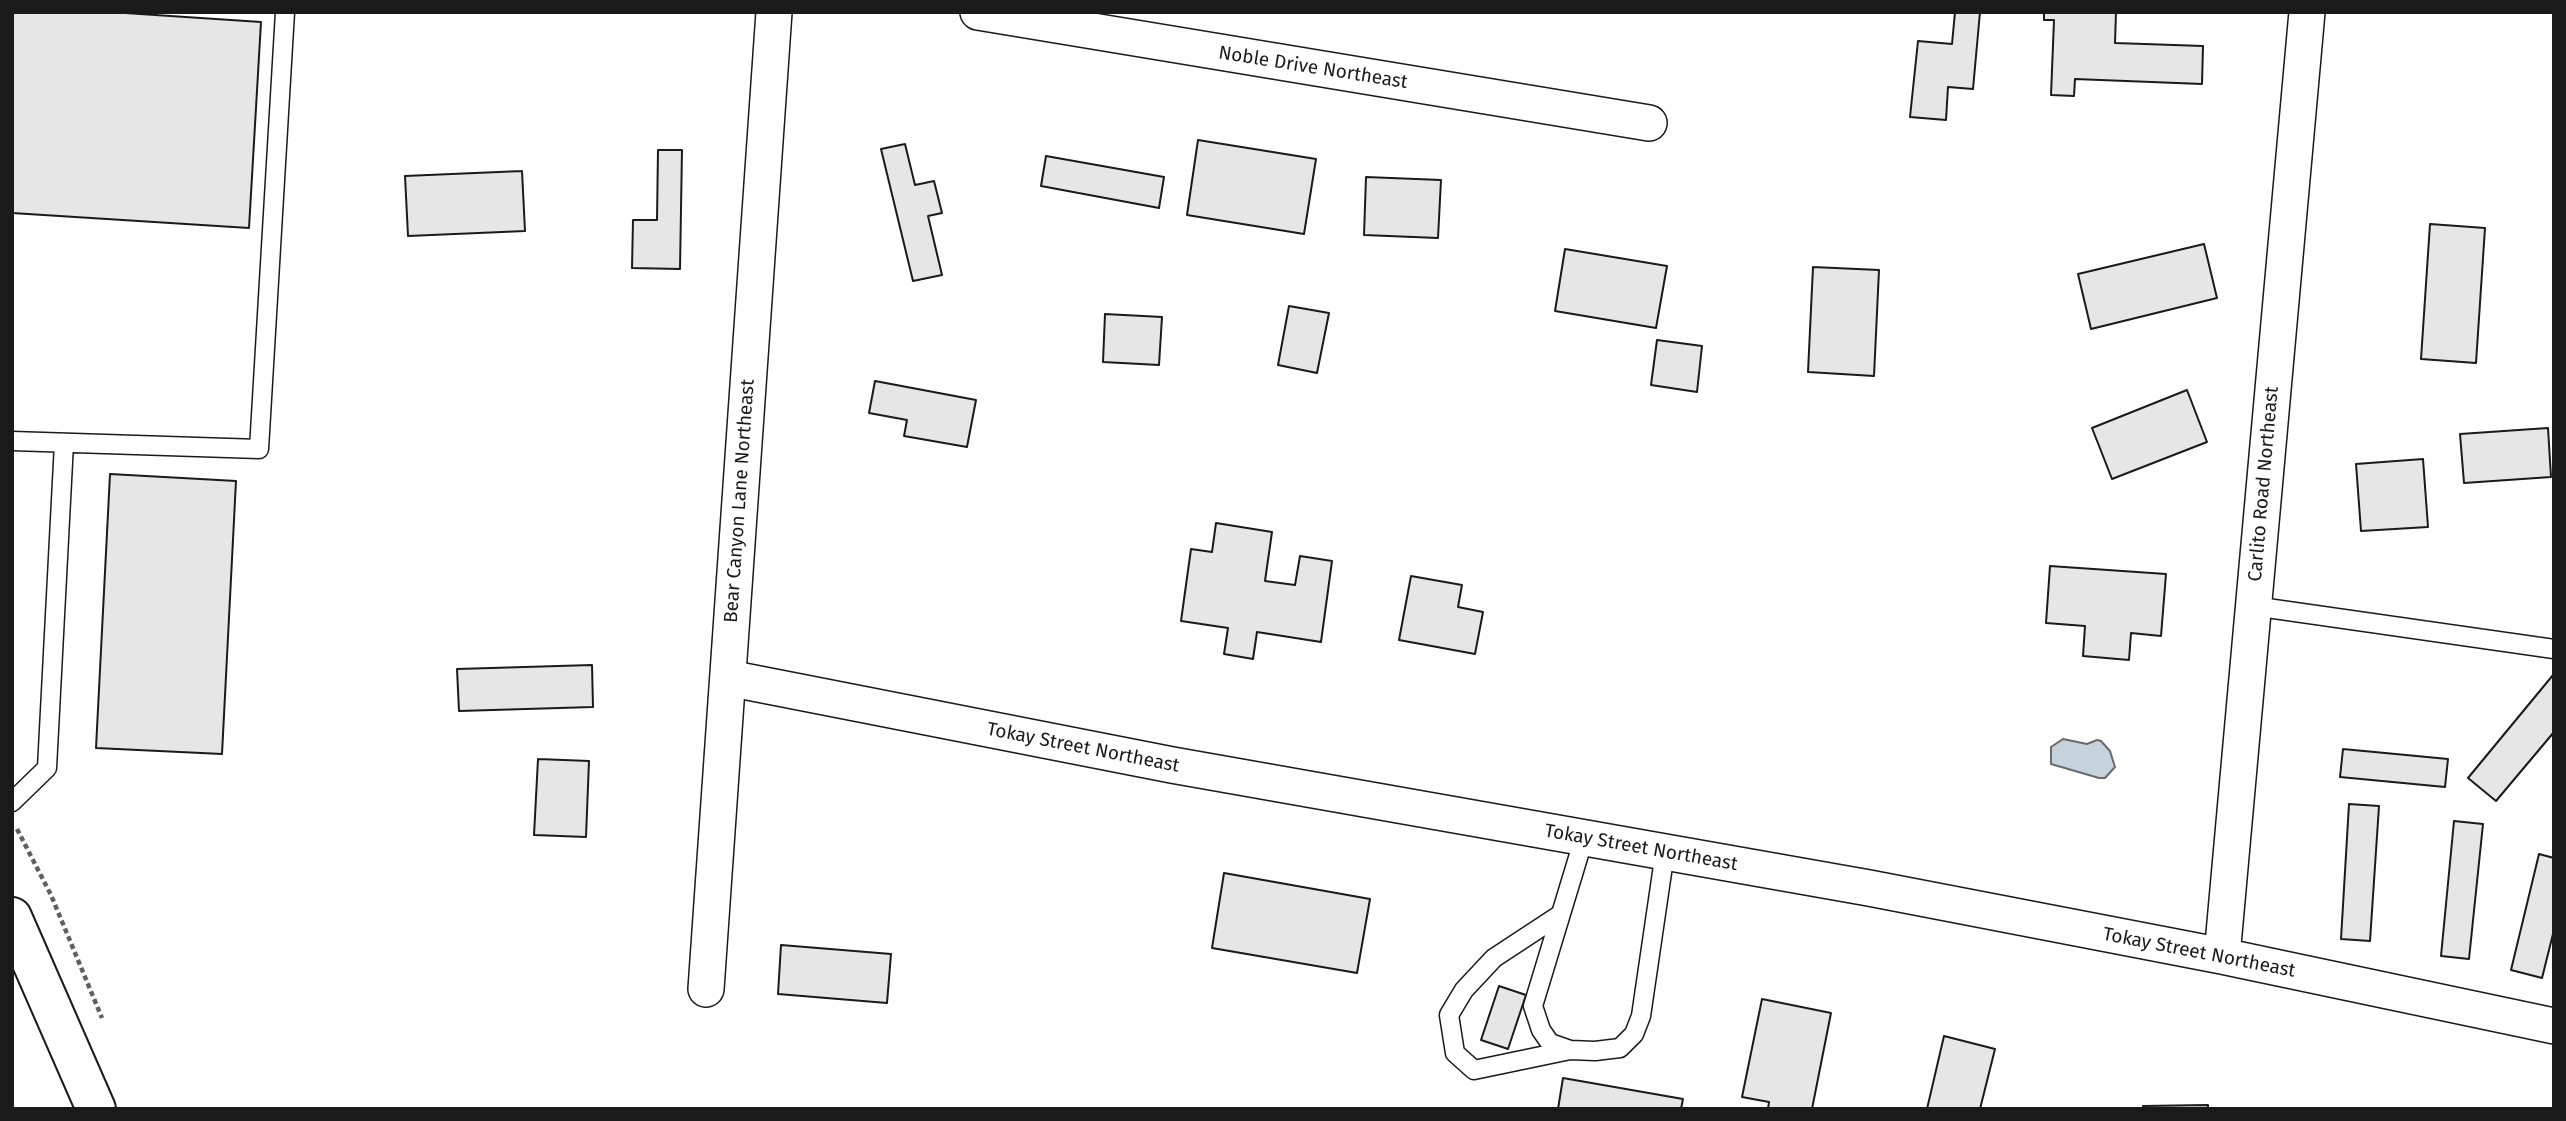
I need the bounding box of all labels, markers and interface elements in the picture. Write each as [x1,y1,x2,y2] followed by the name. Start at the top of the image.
[1217,42,1409,94] street label: Noble Drive Northeast
[720,378,760,624] street label: Bear Canyon Lane Northeast
[2244,385,2284,583] street label: Carlito Road Northeast
[985,718,1181,778] street label: Tokay Street Northeast
[1543,820,1739,876] street label: Tokay Street Northeast
[2101,923,2297,983] street label: Tokay Street Northeast

